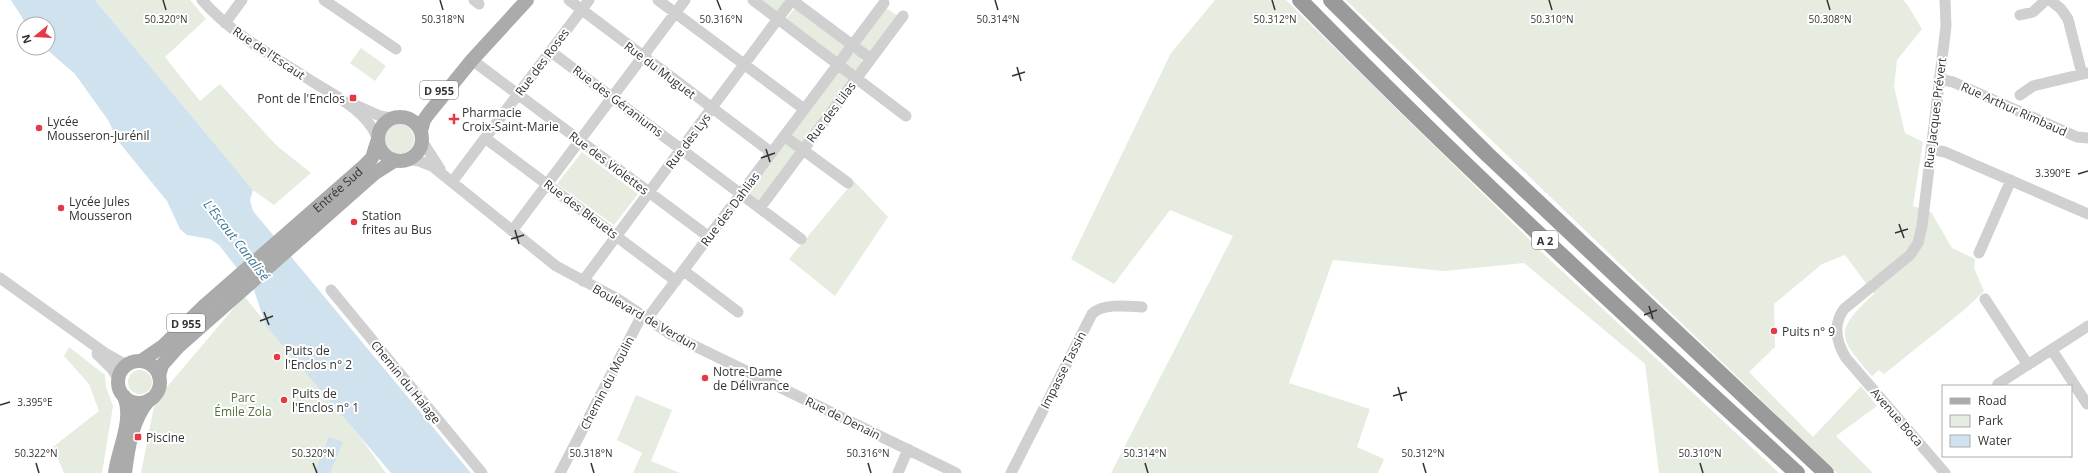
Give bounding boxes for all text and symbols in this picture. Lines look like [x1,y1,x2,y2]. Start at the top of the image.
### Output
text: 50.320°N [144,12,188,26]
text: 50.318°N [421,12,465,26]
text: 50.316°N [699,12,743,26]
text: 50.314°N [976,12,1020,26]
text: 50.312°N [1253,12,1297,26]
text: 50.310°N [1530,12,1574,26]
text: 50.308°N [1808,12,1852,26]
north arrow [16,16,56,56]
street label: Rue de l'Escaut [229,22,309,84]
street label: Rue des Roses [511,25,573,99]
text: N [17,33,35,46]
street label: Rue du Muguet [621,37,699,103]
street label: Rue Jacques Prévert [1920,57,1950,169]
street label: Rue des Géraniums [569,61,667,141]
street label: Rue des Lilas [802,78,860,146]
street label: Rue Arthur Rimbaud [1958,78,2070,140]
road number: D 955 [420,81,458,99]
place label: Pont de l'Enclos [257,90,345,107]
marker: Pont de l'Enclos [348,93,358,103]
place label: Pharmacie Croix-Saint-Marie [462,104,559,135]
street label: Rue des Lys [661,109,715,172]
place label: Lycée Mousseron-Jurénil [47,113,150,144]
marker: Pharmacie Croix-Saint-Marie [449,114,459,124]
marker: Lycée Mousseron-Jurénil [34,123,44,133]
street label: Rue des Violettes [566,127,653,199]
street label: Entrée Sud [309,163,366,216]
text: 3.390°E [2035,166,2071,180]
street label: Rue des Dahlias [697,168,764,250]
street label: Rue des Bleuets [540,175,622,243]
place label: Lycée Jules Mousseron [69,193,132,224]
water label: L'Escaut Canalisé [200,196,275,285]
marker: Lycée Jules Mousseron [56,203,66,213]
place label: Station frites au Bus [362,207,432,238]
marker: Station frites au Bus [349,217,359,227]
road number: A 2 [1532,231,1558,249]
street label: Boulevard de Verdun [590,280,700,354]
road number: D 955 [167,314,205,332]
place label: Puits n° 9 [1782,323,1835,340]
marker: Puits n° 9 [1769,326,1779,336]
street label: Impasse Tassin [1036,328,1090,412]
street label: Chemin du Moulin [576,333,638,433]
street label: Chemin du Halage [367,337,445,427]
place label: Puits de l'Enclos n° 2 [285,342,352,373]
marker: Puits de l'Enclos n° 2 [272,352,282,362]
place label: Notre-Dame de Délivrance [713,363,789,394]
marker: Notre-Dame de Délivrance [700,373,710,383]
street label: Avenue Boca [1867,384,1927,450]
place label: Puits de l'Enclos n° 1 [292,385,359,416]
legend [1942,385,2072,457]
park label: Parc Émile Zola [214,389,272,420]
street label: Rue de Denain [803,392,883,444]
text: Road [1978,392,2007,409]
text: 3.395°E [17,395,53,409]
marker: Puits de l'Enclos n° 1 [279,395,289,405]
text: Park [1978,412,2004,429]
place label: Piscine [146,429,185,446]
marker: Piscine [133,432,143,442]
text: Water [1978,432,2012,449]
text: 50.322°N [14,446,58,460]
text: 50.320°N [291,446,335,460]
text: 50.318°N [569,446,613,460]
text: 50.316°N [846,446,890,460]
text: 50.314°N [1123,446,1167,460]
text: 50.312°N [1401,446,1445,460]
text: 50.310°N [1678,446,1722,460]

